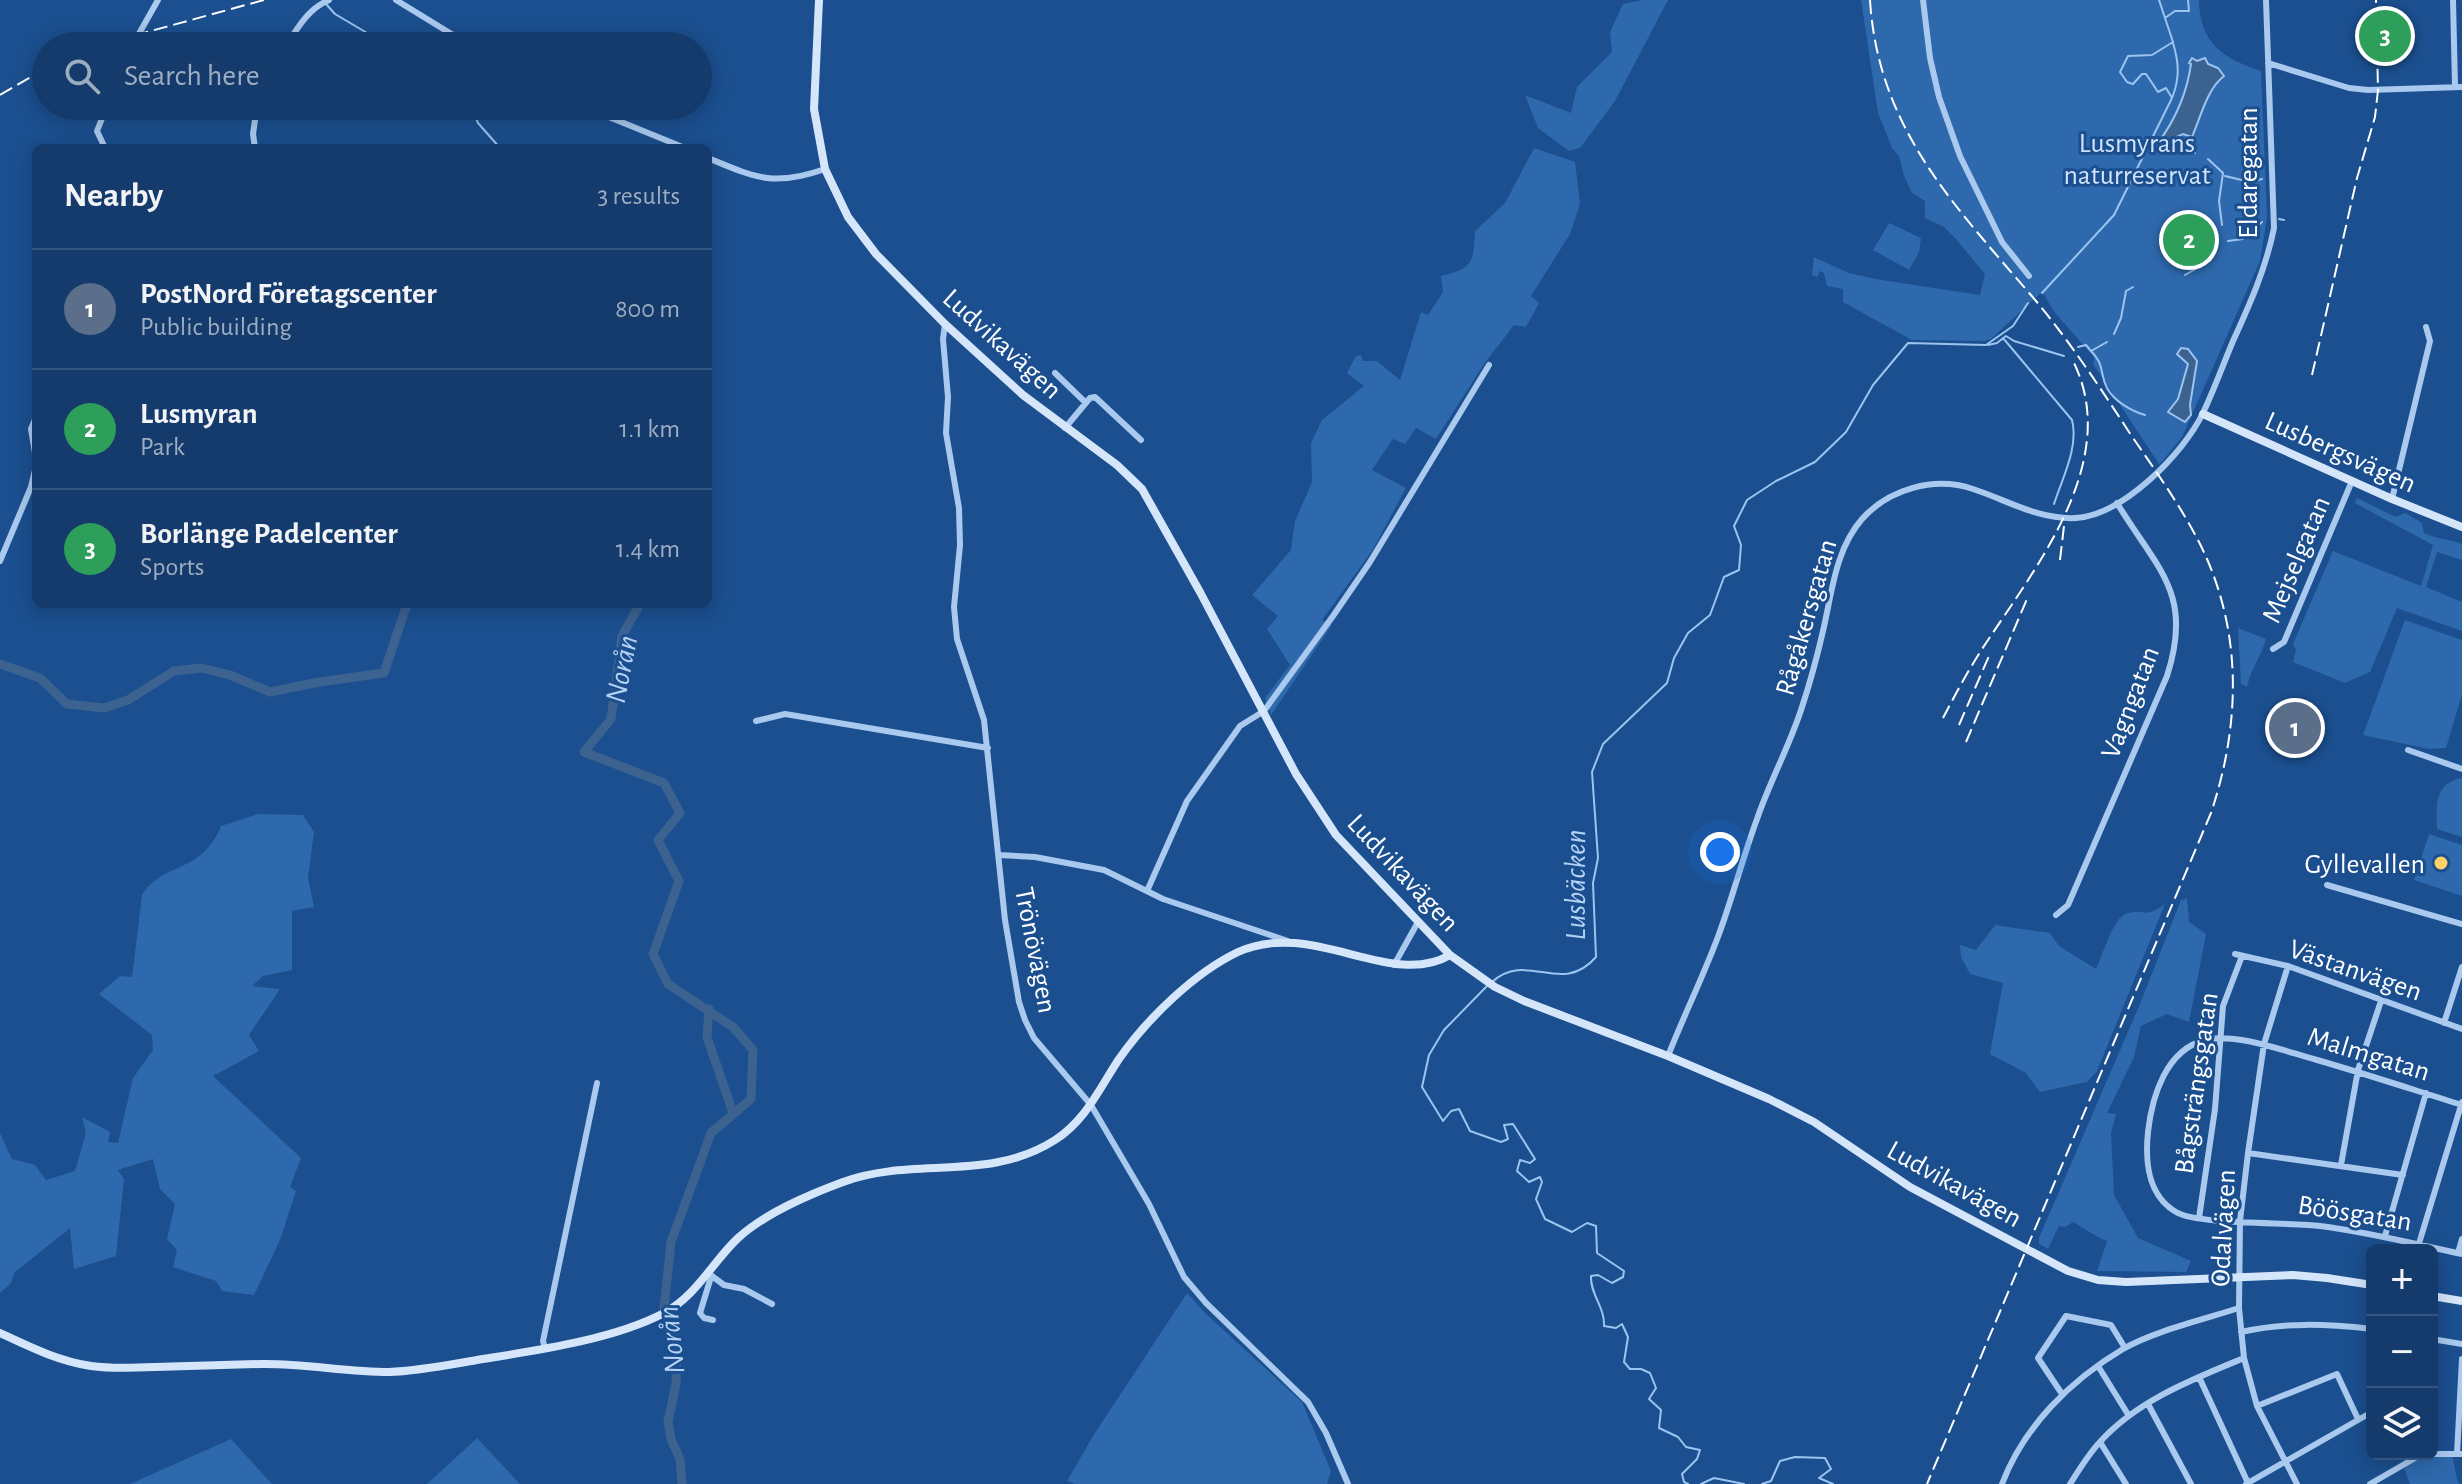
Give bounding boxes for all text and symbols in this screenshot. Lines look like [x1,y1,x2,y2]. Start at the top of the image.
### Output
pin: 3 [2359,6,2411,66]
search box [32,32,712,120]
icon: search [60,54,104,98]
text: Search here [124,61,260,91]
street label: Eldaregatan [2235,107,2263,239]
park label: Lusmyrans naturreservat [2063,130,2211,190]
text: Nearby [64,179,163,213]
text: 3 results [597,183,680,209]
pin: 2 [2163,210,2215,270]
text: PostNord Företagscenter [140,279,437,309]
street label: Ludvikavägen [937,284,1066,405]
text: 1 [85,296,95,322]
text: 800 m [615,296,680,322]
text: Public building [140,314,292,340]
text: Lusmyran [140,399,258,429]
street label: Lusbergsvägen [2261,407,2420,499]
text: 2 [84,416,96,442]
text: 1.1 km [619,416,680,442]
text: Park [140,434,185,460]
street label: Mejselgatan [2258,493,2336,627]
text: Borlänge Padelcenter [140,519,398,549]
text: 3 [84,536,96,562]
text: 1.4 km [616,536,680,562]
street label: Rågåkersgatan [1771,536,1843,699]
text: Sports [140,554,204,580]
water label: Norån [601,633,643,706]
street label: Vagngatan [2097,643,2165,763]
pin: 1 [2269,698,2321,758]
street label: Ludvikavägen [1341,809,1464,937]
water label: Lusbäcken [1561,829,1591,941]
your location [1700,832,1740,872]
place label: Gyllevallen [2305,851,2425,879]
marker: Gyllevallen [2432,854,2450,872]
street label: Trönövägen [1009,885,1061,1016]
street label: Västanvägen [2285,935,2425,1007]
street label: Bågsträngsgatan [2170,991,2224,1176]
street label: Malmgatan [2304,1023,2433,1087]
street label: Ludvikavägen [1882,1136,2026,1233]
street label: Odalvägen [2207,1169,2241,1287]
street label: Böösgatan [2296,1191,2414,1237]
map controls [2366,1244,2438,1460]
button: + [2366,1244,2438,1316]
water label: Norån [654,1304,690,1375]
button: − [2366,1316,2438,1388]
button: layers [2366,1388,2438,1460]

